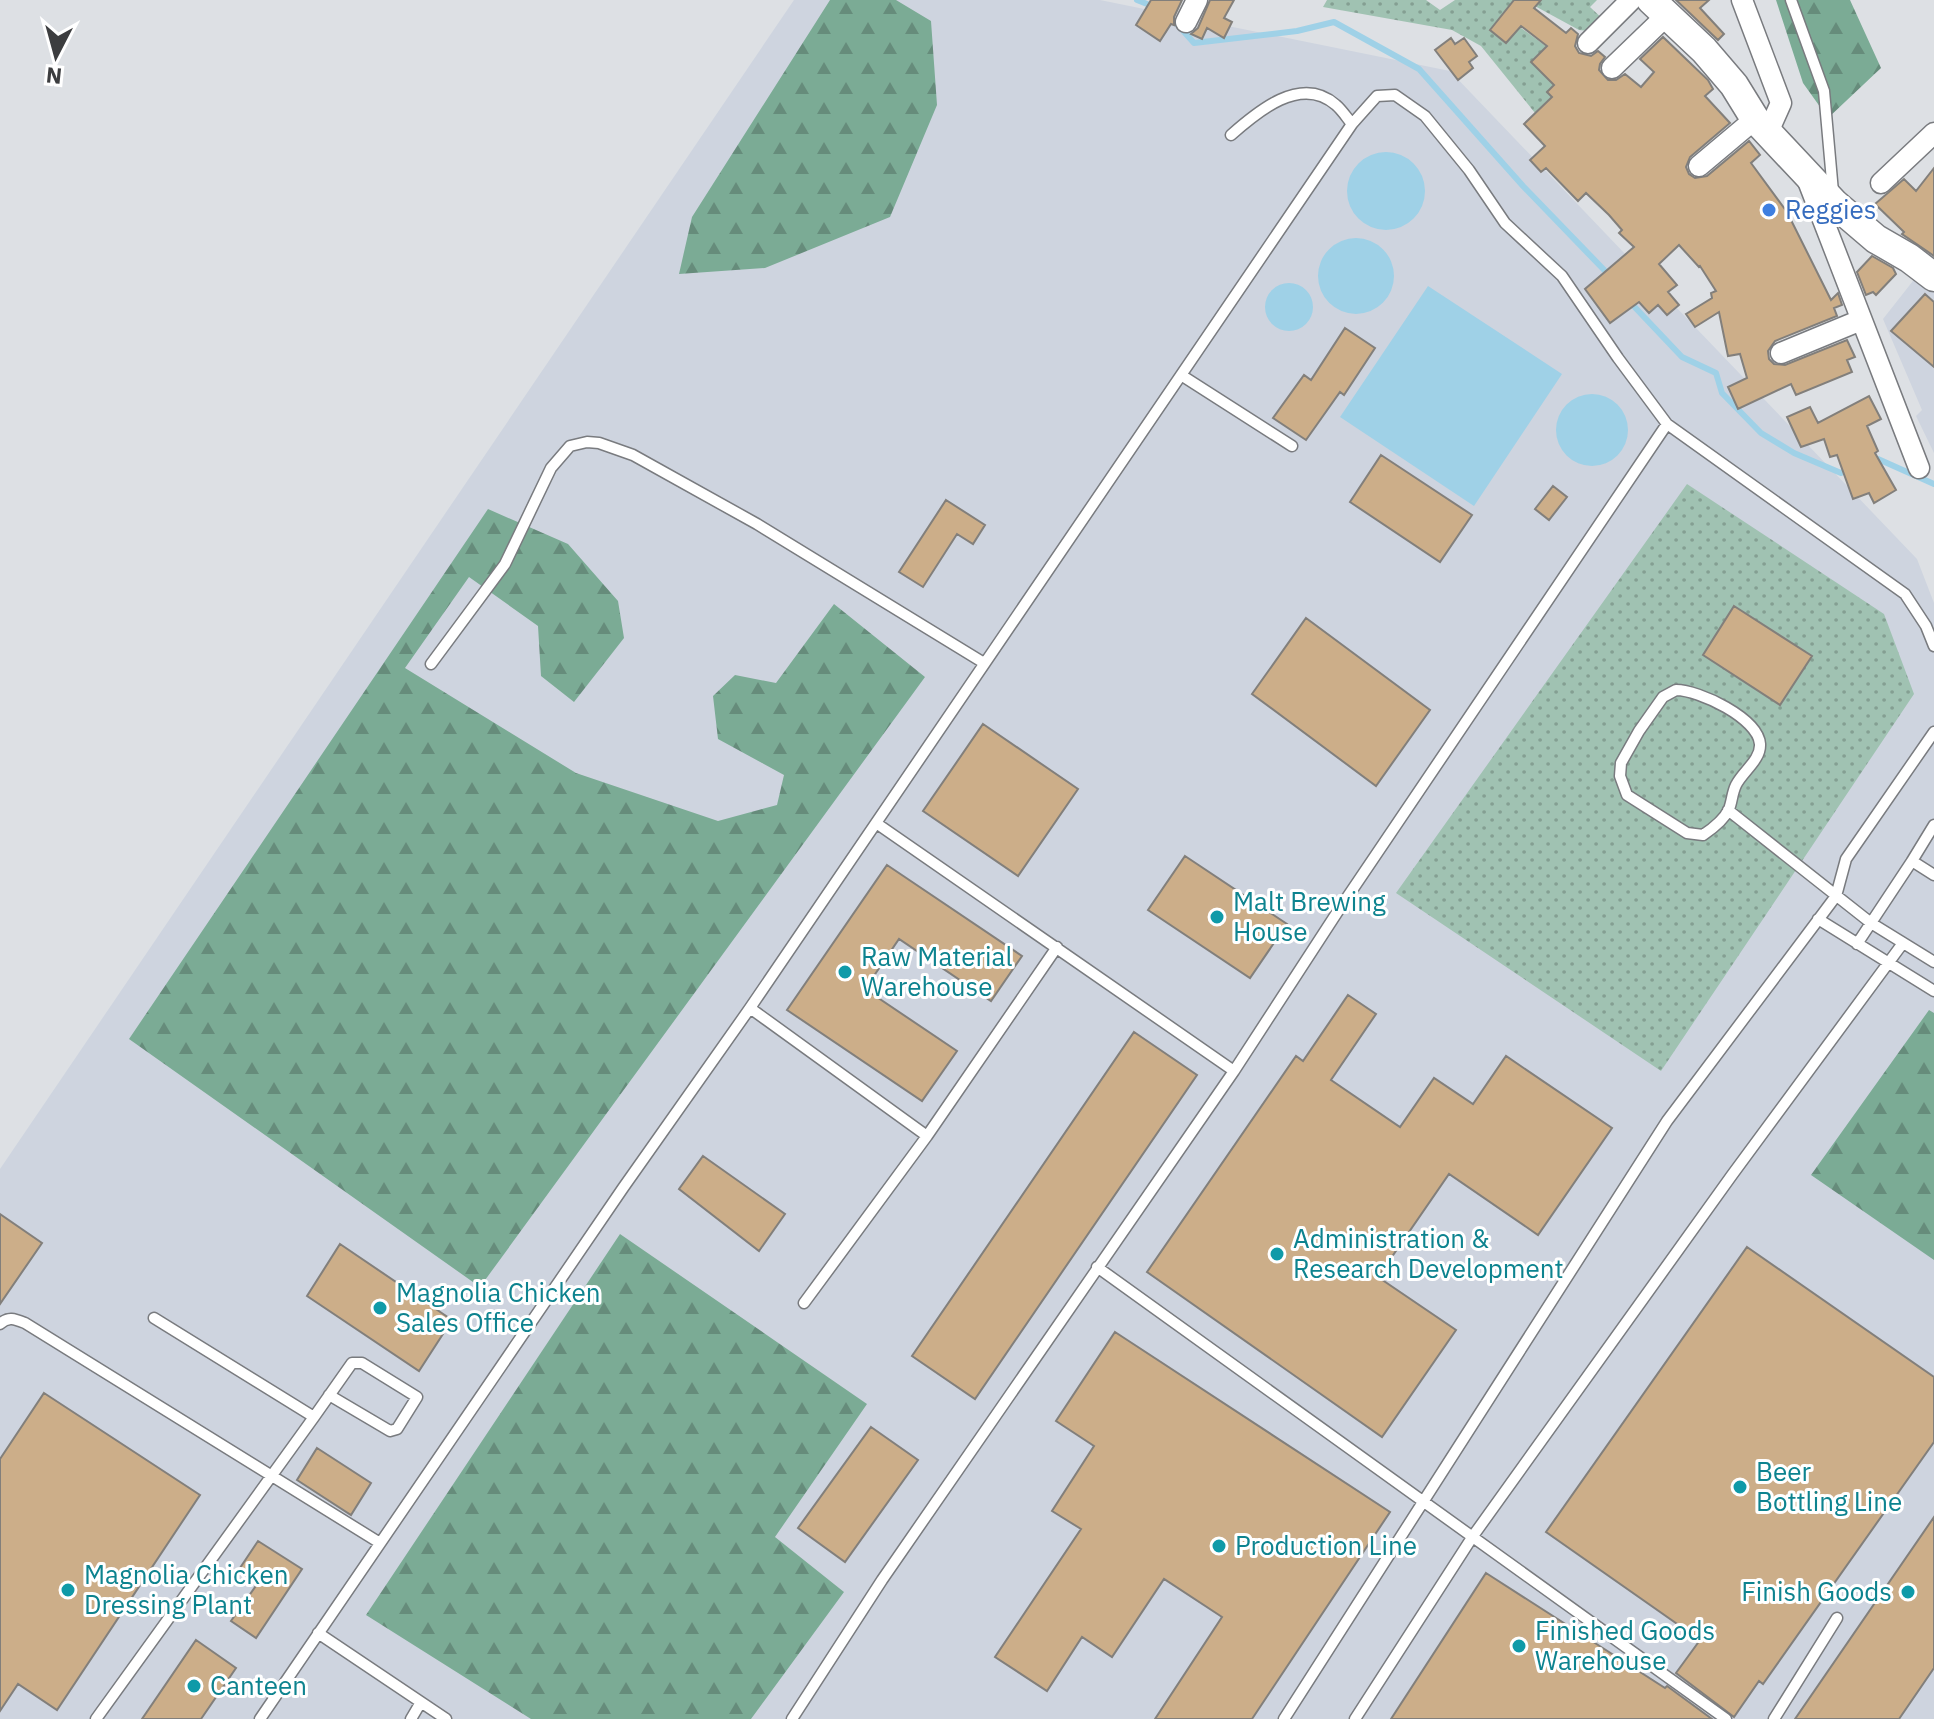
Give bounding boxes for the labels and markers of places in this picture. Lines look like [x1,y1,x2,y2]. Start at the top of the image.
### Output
place label: Reggies [1785,192,1876,226]
marker: Reggies [1760,201,1778,219]
place label: Malt Brewing House [1233,884,1386,948]
marker: Malt Brewing House [1208,908,1226,926]
place label: Raw Material Warehouse [861,939,1013,1003]
marker: Raw Material Warehouse [836,963,854,981]
place label: Administration & Research Development [1293,1221,1564,1285]
marker: Administration & Research Development [1268,1245,1286,1263]
place label: Magnolia Chicken Sales Office [396,1275,600,1339]
marker: Magnolia Chicken Sales Office [371,1299,389,1317]
place label: Beer Bottling Line [1756,1454,1902,1518]
marker: Beer Bottling Line [1731,1478,1749,1496]
place label: Production Line [1235,1528,1417,1562]
marker: Production Line [1210,1537,1228,1555]
place label: Magnolia Chicken Dressing Plant [84,1557,288,1621]
place label: Finish Goods [1741,1574,1892,1608]
marker: Magnolia Chicken Dressing Plant [59,1581,77,1599]
marker: Finish Goods [1899,1583,1917,1601]
place label: Finished Goods Warehouse [1535,1613,1715,1677]
marker: Finished Goods Warehouse [1510,1637,1528,1655]
place label: Canteen [210,1668,307,1702]
marker: Canteen [185,1677,203,1695]

